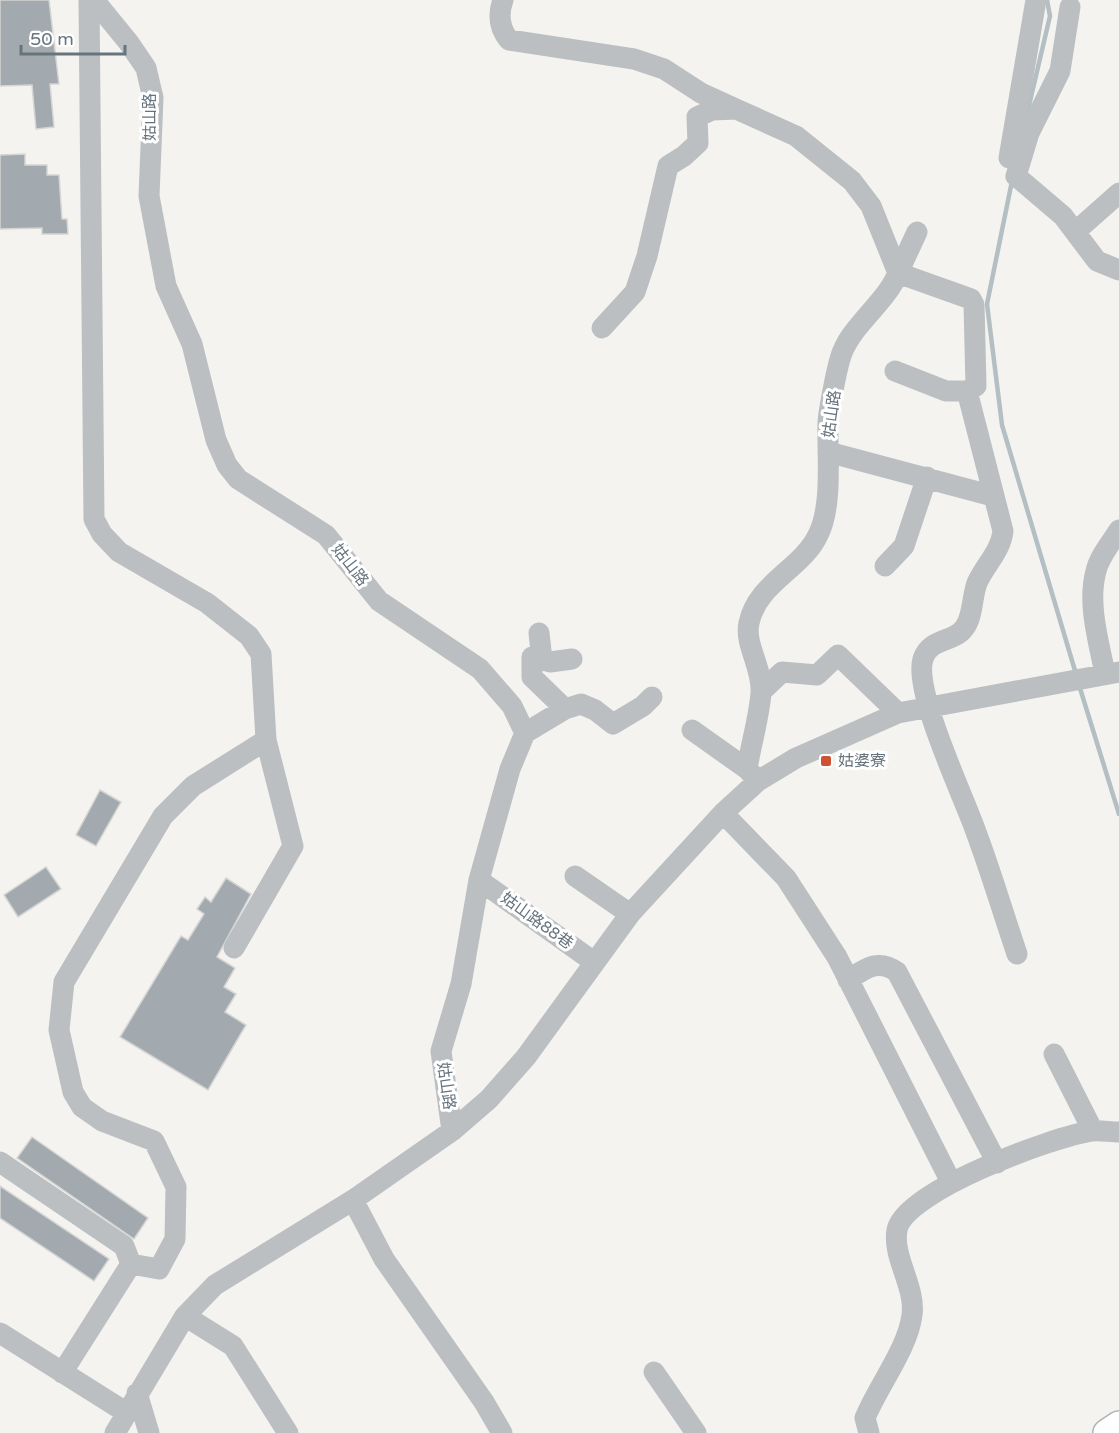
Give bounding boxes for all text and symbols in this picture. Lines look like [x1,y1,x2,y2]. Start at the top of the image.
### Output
scale bar [21,18,124,56]
text: 50 m [30,28,74,50]
street label: 姑山路 [140,93,160,141]
street label: 姑山路 [819,389,845,439]
street label: 姑山路 [327,540,373,590]
place label: 姑婆寮 [838,751,886,771]
marker: 姑婆寮 [819,754,833,768]
street label: 姑山路88巷 [497,888,577,954]
street label: 姑山路 [433,1061,459,1111]

